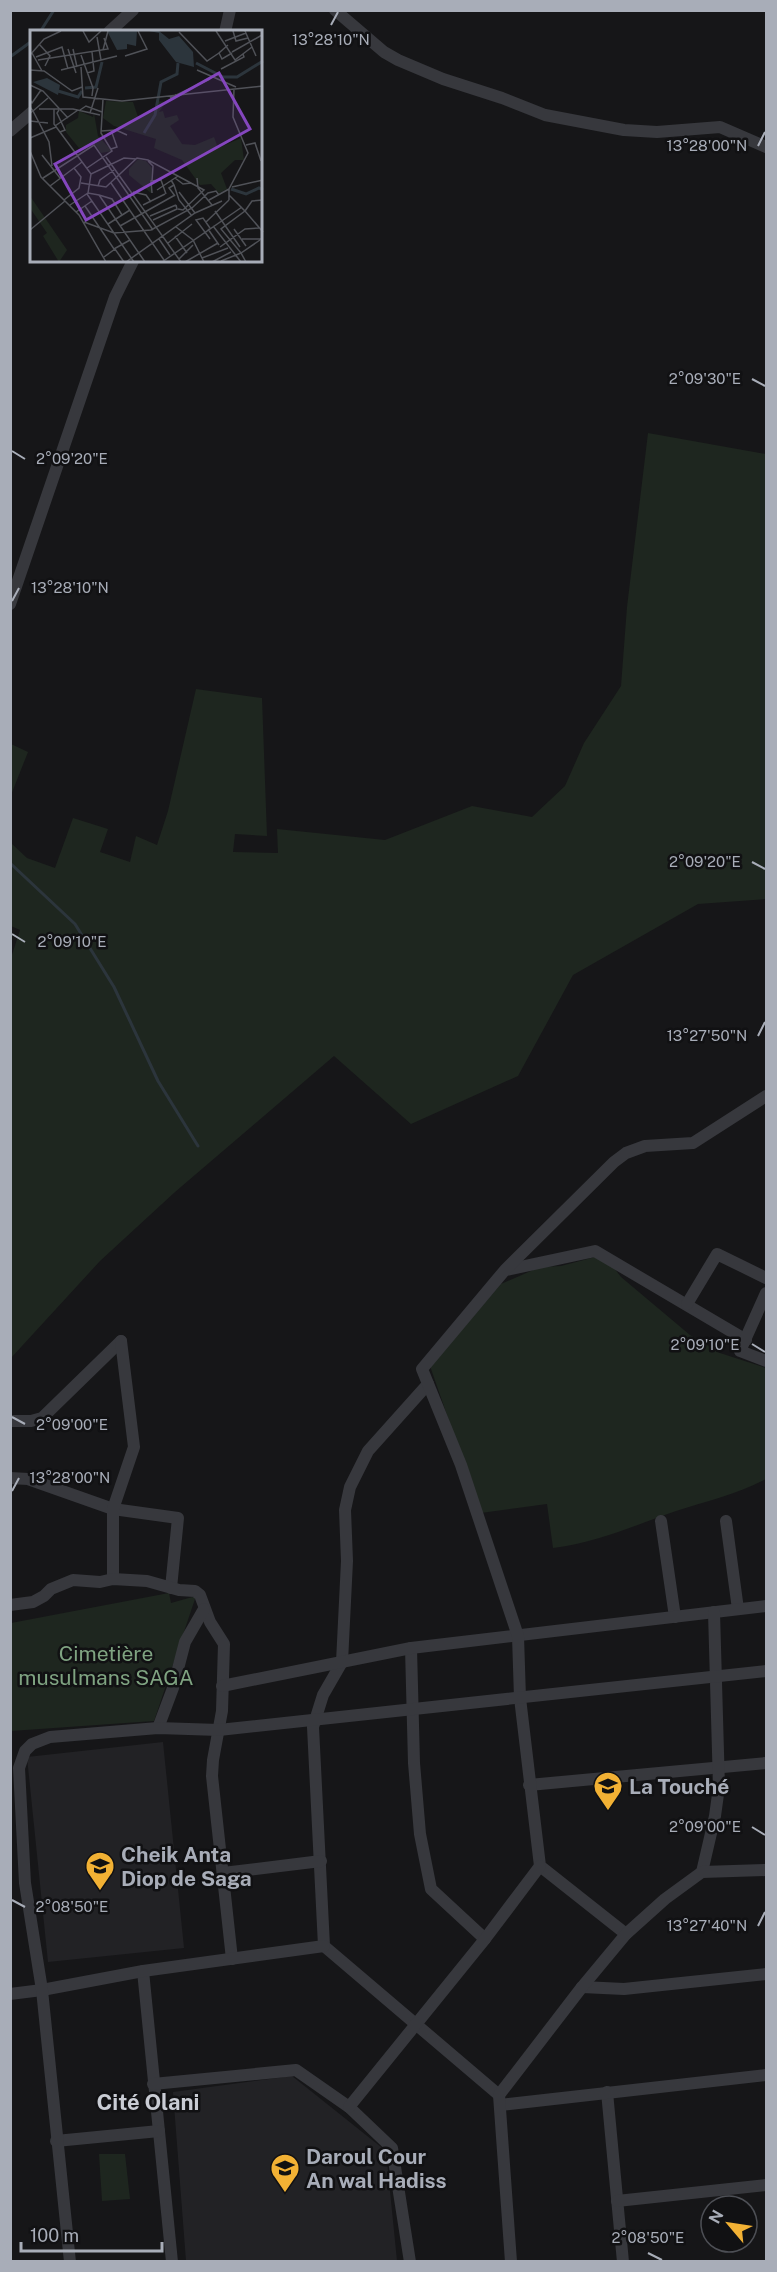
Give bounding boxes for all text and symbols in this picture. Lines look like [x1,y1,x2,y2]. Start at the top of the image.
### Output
inset map [30,30,262,262]
text: 13°28'10"N [292,31,370,48]
text: 13°28'00"N [667,137,747,154]
text: 2°09'30"E [669,370,741,387]
text: 2°09'20"E [36,450,108,467]
text: 13°28'10"N [31,579,109,596]
text: 2°09'20"E [669,853,741,870]
text: 2°09'10"E [37,933,107,950]
text: 13°27'50"N [667,1027,747,1044]
text: 2°09'10"E [670,1336,740,1353]
text: 2°09'00"E [36,1416,108,1433]
text: 13°28'00"N [30,1469,110,1486]
park label: Cimetière musulmans SAGA [18,1641,194,1690]
school or university icon: La Touché [592,1770,624,1812]
place label: La Touché [629,1774,729,1799]
text: 2°09'00"E [669,1818,741,1835]
place label: Cheik Anta Diop de Saga [121,1842,252,1891]
school or university icon: Cheik Anta Diop de Saga [84,1850,116,1892]
text: 2°08'50"E [36,1898,108,1915]
text: 13°27'40"N [667,1917,747,1934]
district label: Cité Olani [97,2089,199,2115]
place label: Daroul Cour An wal Hadiss [306,2144,447,2193]
school or university icon: Daroul Cour An wal Hadiss [269,2152,301,2194]
north arrow [699,2194,759,2254]
text: N [705,2207,728,2227]
scale bar [21,2215,162,2253]
text: 100 m [30,2225,79,2246]
text: 2°08'50"E [612,2229,684,2246]

